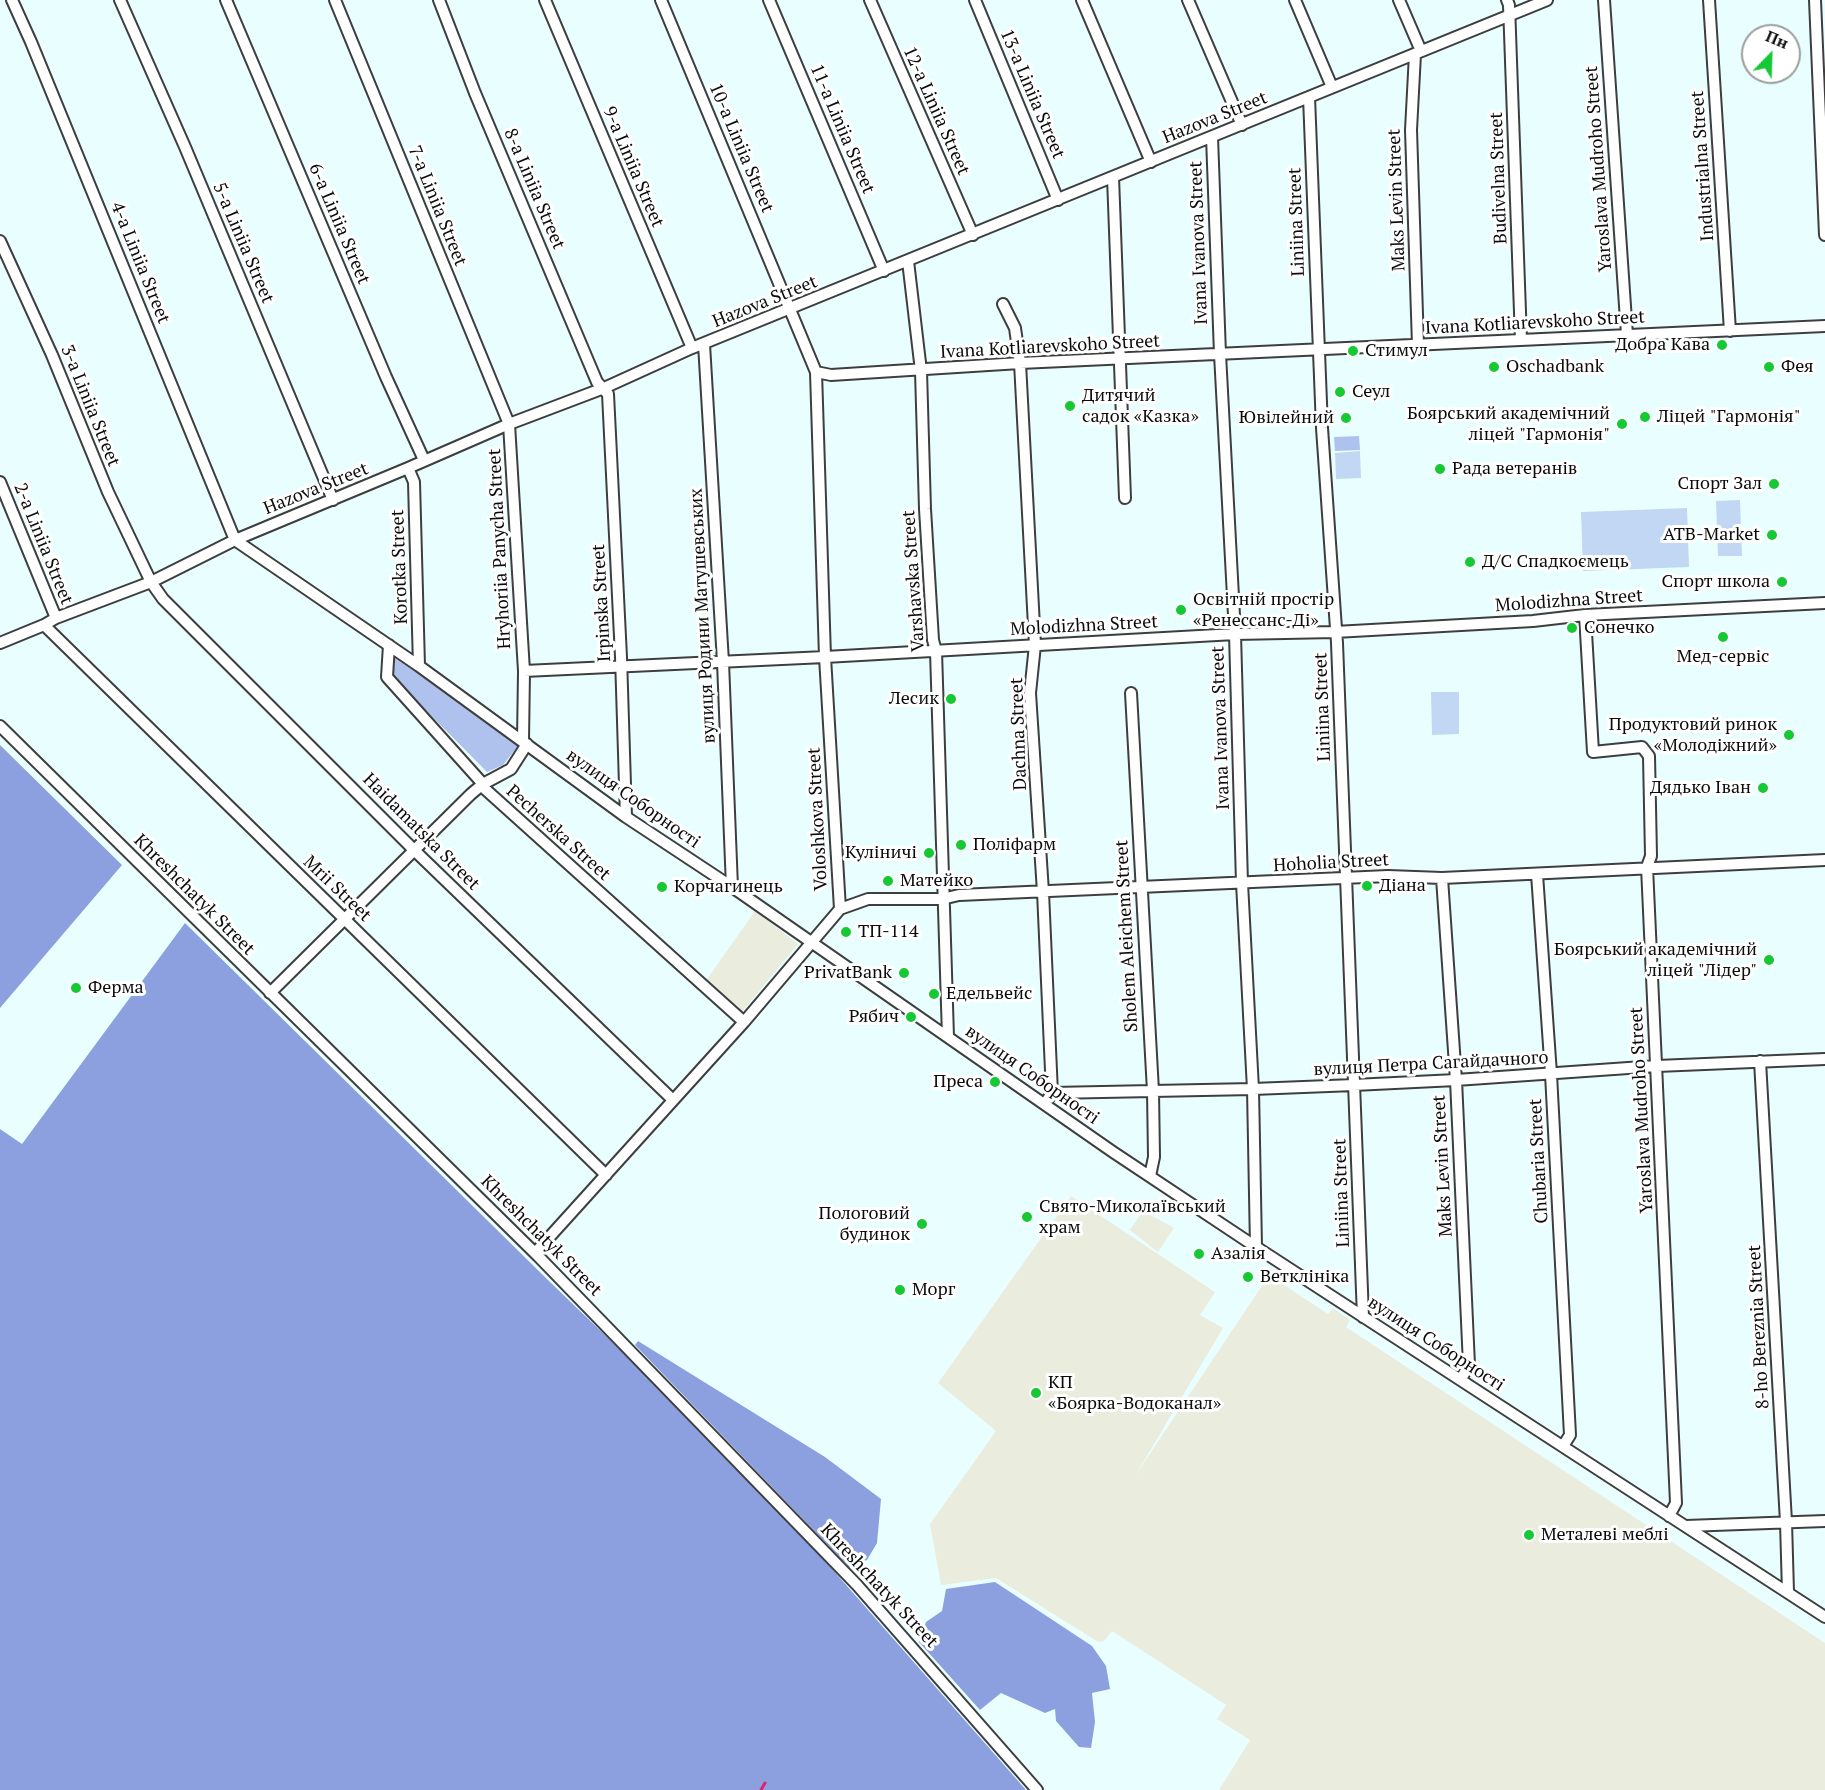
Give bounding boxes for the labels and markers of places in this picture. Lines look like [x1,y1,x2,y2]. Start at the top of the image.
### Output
place label: Добра Кава [1615,334,1710,356]
marker: Добра Кава [1715,338,1729,352]
place label: Стимул [1365,340,1428,362]
marker: Стимул [1346,344,1360,358]
place label: Oschadbank [1506,356,1604,378]
place label: Фея [1781,356,1814,378]
marker: Oschadbank [1487,360,1501,374]
marker: Фея [1762,360,1776,374]
place label: Сеул [1352,381,1390,403]
place label: Дитячий садок «Казка» [1082,385,1199,428]
marker: Сеул [1333,385,1347,399]
marker: Дитячий садок «Казка» [1063,399,1077,413]
place label: Боярський академічний ліцей "Гармонія" [1407,403,1610,446]
place label: Ліцей "Гармонія" [1657,406,1800,428]
place label: Ювілейний [1239,407,1334,429]
marker: Ліцей "Гармонія" [1638,410,1652,424]
marker: Ювілейний [1339,411,1353,425]
marker: Боярський академічний ліцей "Гармонія" [1615,417,1629,431]
place label: Рада ветеранів [1452,458,1577,480]
marker: Рада ветеранів [1433,462,1447,476]
place label: Спорт Зал [1677,473,1762,495]
marker: Спорт Зал [1767,477,1781,491]
place label: ATB-Market [1663,524,1760,546]
marker: ATB-Market [1765,528,1779,542]
place label: Д/С Спадкоємець [1482,551,1629,573]
marker: Д/С Спадкоємець [1463,555,1477,569]
place label: Спорт школа [1661,571,1770,593]
marker: Спорт школа [1775,575,1789,589]
place label: Освітній простір «Ренессанс-Ді» [1193,589,1334,632]
marker: Освітній простір «Ренессанс-Ді» [1174,603,1188,617]
place label: Сонечко [1584,617,1654,639]
marker: Сонечко [1565,621,1579,635]
marker: Мед-сервіс [1716,630,1730,644]
place label: Мед-сервіс [1677,646,1769,668]
place label: Лесик [889,688,939,710]
marker: Лесик [944,692,958,706]
place label: Продуктовий ринок «Молодіжний» [1609,714,1777,756]
marker: Продуктовий ринок «Молодіжний» [1782,728,1796,742]
place label: Дядько Іван [1650,777,1751,799]
marker: Дядько Іван [1756,781,1770,795]
place label: Поліфарм [973,834,1056,856]
marker: Поліфарм [954,838,968,852]
place label: Куліничі [845,842,917,864]
marker: Куліничі [922,846,936,860]
place label: Матейко [900,870,973,892]
marker: Матейко [881,874,895,888]
place label: Діана [1379,875,1426,897]
place label: Корчагинець [674,876,783,898]
marker: Діана [1360,879,1374,893]
marker: Корчагинець [655,880,669,894]
place label: ТП-114 [858,921,918,943]
marker: ТП-114 [839,925,853,939]
place label: Боярський академічний ліцей "Лідер" [1554,939,1757,982]
marker: Боярський академічний ліцей "Лідер" [1762,953,1776,967]
place label: PrivatBank [804,962,892,984]
marker: PrivatBank [897,966,911,980]
place label: Ферма [88,977,144,999]
marker: Ферма [69,981,83,995]
place label: Едельвейс [946,983,1032,1005]
marker: Едельвейс [927,987,941,1001]
place label: Рябич [849,1006,899,1028]
marker: Рябич [904,1010,918,1024]
place label: Преса [933,1071,983,1093]
marker: Преса [988,1075,1002,1089]
place label: Свято-Миколаївський храм [1039,1196,1226,1238]
place label: Пологовий будинок [819,1203,910,1246]
marker: Свято-Миколаївський храм [1020,1210,1034,1224]
marker: Пологовий будинок [915,1217,929,1231]
place label: Азалія [1211,1243,1266,1265]
marker: Азалія [1192,1247,1206,1261]
place label: Ветклініка [1260,1266,1349,1288]
marker: Ветклініка [1241,1270,1255,1284]
place label: Морг [912,1279,956,1301]
marker: Морг [893,1283,907,1297]
place label: КП «Боярка-Водоканал» [1048,1372,1221,1414]
marker: КП «Боярка-Водоканал» [1029,1386,1043,1400]
place label: Металеві меблі [1541,1524,1669,1546]
marker: Металеві меблі [1522,1528,1536,1542]

